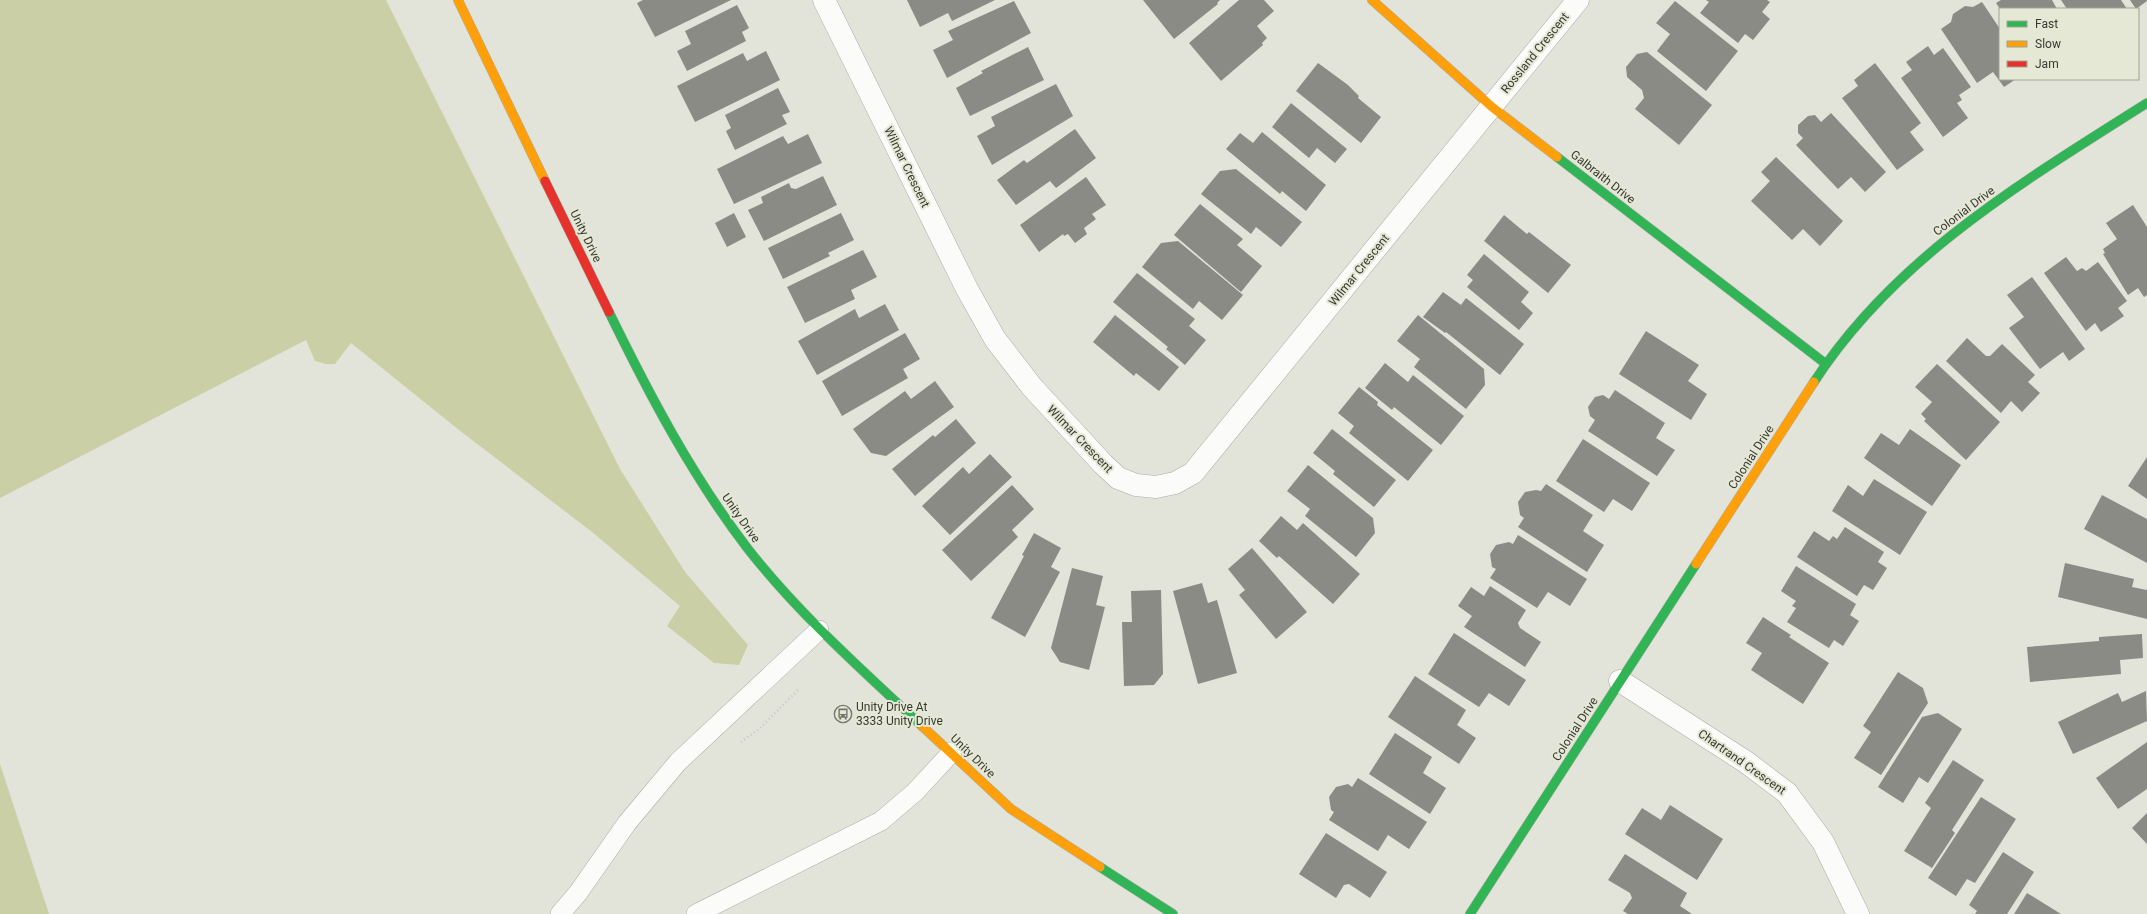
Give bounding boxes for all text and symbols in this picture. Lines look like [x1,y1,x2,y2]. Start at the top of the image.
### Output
legend [1999,8,2139,80]
street label: Rossland Crescent [1498,10,1572,96]
text: Fast [2035,17,2058,31]
text: Slow [2035,37,2061,51]
text: Jam [2035,57,2059,71]
street label: Wilmar Crescent [881,124,933,210]
street label: Galbraith Drive [1568,147,1638,207]
street label: Colonial Drive [1930,183,1998,239]
street label: Unity Drive [567,207,605,265]
street label: Wilmar Crescent [1326,231,1392,309]
street label: Wilmar Crescent [1044,402,1116,476]
street label: Colonial Drive [1725,422,1777,492]
street label: Unity Drive [719,491,763,545]
street label: Colonial Drive [1549,694,1601,764]
place label: Unity Drive At 3333 Unity Drive [856,700,943,728]
bus stop icon: Unity Drive At 3333 Unity Drive [833,704,853,724]
street label: Chartrand Crescent [1696,727,1788,797]
street label: Unity Drive [948,731,998,781]

